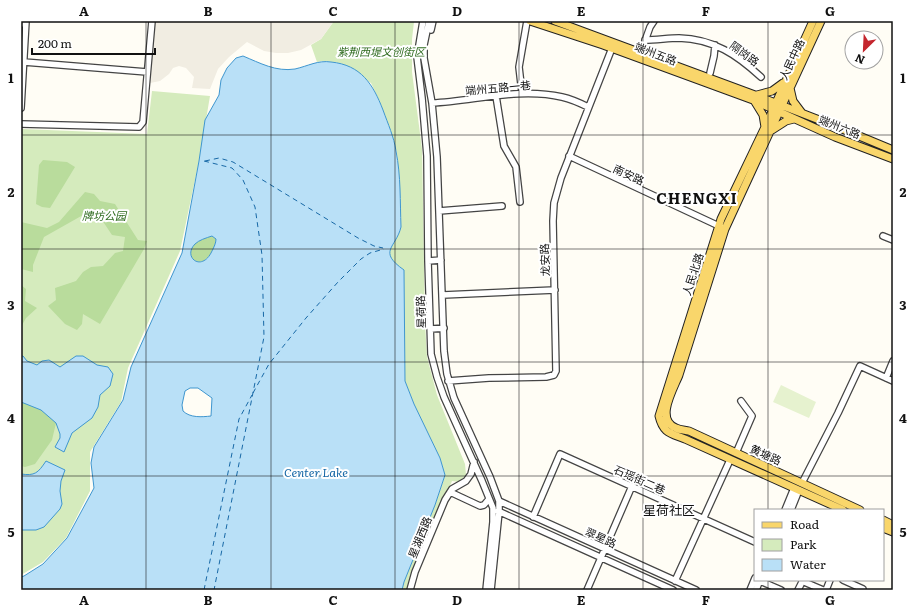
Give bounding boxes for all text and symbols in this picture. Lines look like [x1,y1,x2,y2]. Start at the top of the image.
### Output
text: A [79,1,89,20]
text: B [204,1,213,20]
text: C [328,1,338,20]
text: D [452,1,462,20]
text: E [577,1,586,20]
text: F [702,1,710,20]
text: G [825,1,835,20]
scale bar [32,30,155,56]
north arrow [844,30,884,70]
text: 200 m [38,34,72,52]
street label: 人民中路 [774,36,808,82]
street label: 隔岗路 [727,37,763,69]
street label: 端州五路 [633,38,679,68]
park label: 紫荆西堤文创街区 [337,43,427,59]
text: N [852,51,867,69]
text: 1 [8,68,14,87]
text: 1 [900,68,906,87]
street label: 端州五路一巷 [464,76,532,98]
street label: 端州六路 [817,110,863,142]
street label: 南安路 [611,160,647,188]
text: 2 [8,182,15,201]
text: 2 [900,182,907,201]
district label: CHENGXI [656,186,738,209]
park label: 牌坊公园 [82,207,128,223]
street label: 龙安路 [535,243,553,277]
street label: 人民北路 [678,251,706,297]
text: 3 [7,295,15,314]
street label: 星荷路 [411,295,429,329]
text: 3 [899,295,907,314]
text: 4 [7,408,15,427]
text: 4 [899,408,907,427]
street label: 黄塘路 [748,440,784,468]
street label: 石瑶街二巷 [612,461,668,497]
water label: Center Lake [284,463,348,481]
district label: 星荷社区 [643,500,695,519]
legend [754,509,884,581]
street label: 星湖西路 [403,514,435,560]
text: Road [790,515,820,533]
text: 5 [7,522,15,541]
text: 5 [899,522,907,541]
street label: 翠星路 [583,523,619,551]
text: Park [790,535,817,553]
text: Water [790,555,826,573]
text: A [79,590,89,609]
text: B [204,590,213,609]
text: C [328,590,338,609]
text: D [452,590,462,609]
text: E [577,590,586,609]
text: F [702,590,710,609]
text: G [825,590,835,609]

